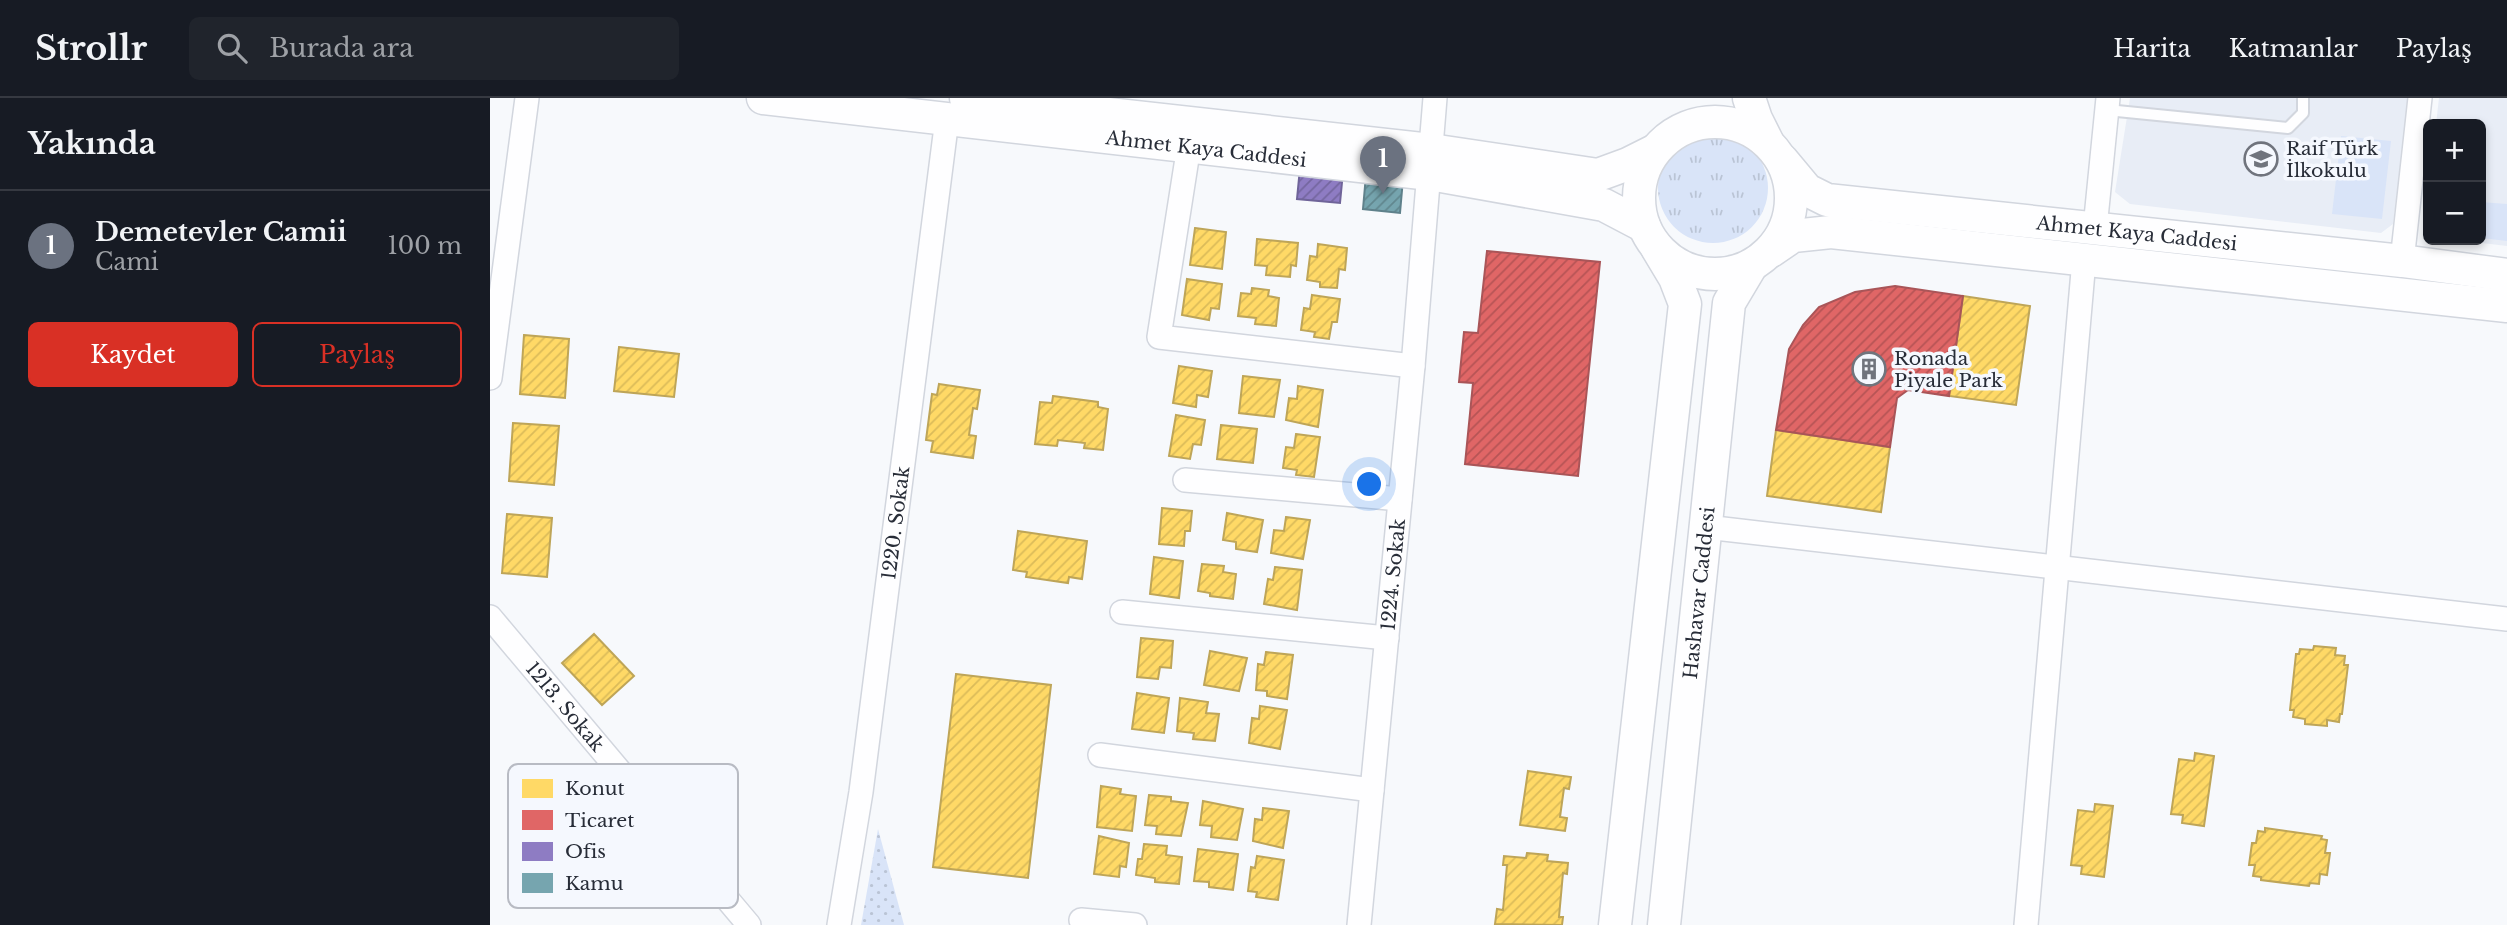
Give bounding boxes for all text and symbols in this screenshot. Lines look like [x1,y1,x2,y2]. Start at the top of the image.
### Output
search box [189,17,679,80]
text: Strollr [35,28,147,69]
icon: search [213,29,251,67]
text: Burada ara [269,32,414,64]
text: Harita [2113,34,2191,63]
text: Katmanlar [2229,34,2358,63]
text: Paylaş [2396,34,2472,63]
map controls [2423,119,2486,245]
button: + [2423,119,2486,182]
text: Yakında [28,125,156,162]
street label: Ahmet Kaya Caddesi [1104,126,1308,171]
pin: 1 [1360,136,1406,194]
place label: Raif Türk İlkokulu [2286,137,2379,182]
school or university icon: Raif Türk İlkokulu [2242,140,2280,178]
button: − [2423,182,2486,245]
street label: Ahmet Kaya Caddesi [2034,211,2239,255]
text: Demetevler Camii [95,216,347,248]
text: 1 [46,232,56,260]
text: 100 m [388,232,462,260]
text: Cami [95,248,159,276]
button: Kaydet [28,322,238,387]
button: Paylaş [252,322,462,387]
place label: Ronada Piyale Park [1894,347,2003,392]
building icon: Ronada Piyale Park [1850,350,1888,388]
street label: 1220. Sokak [877,465,914,581]
your location [1352,467,1386,501]
street label: Hashavar Caddesi [1678,505,1719,680]
street label: 1224. Sokak [1376,517,1410,632]
street label: 1213. Sokak [521,657,610,756]
legend [508,764,738,908]
text: Konut [565,777,625,800]
text: Ticaret [565,809,635,832]
text: Ofis [565,840,606,863]
text: Kamu [565,872,624,895]

